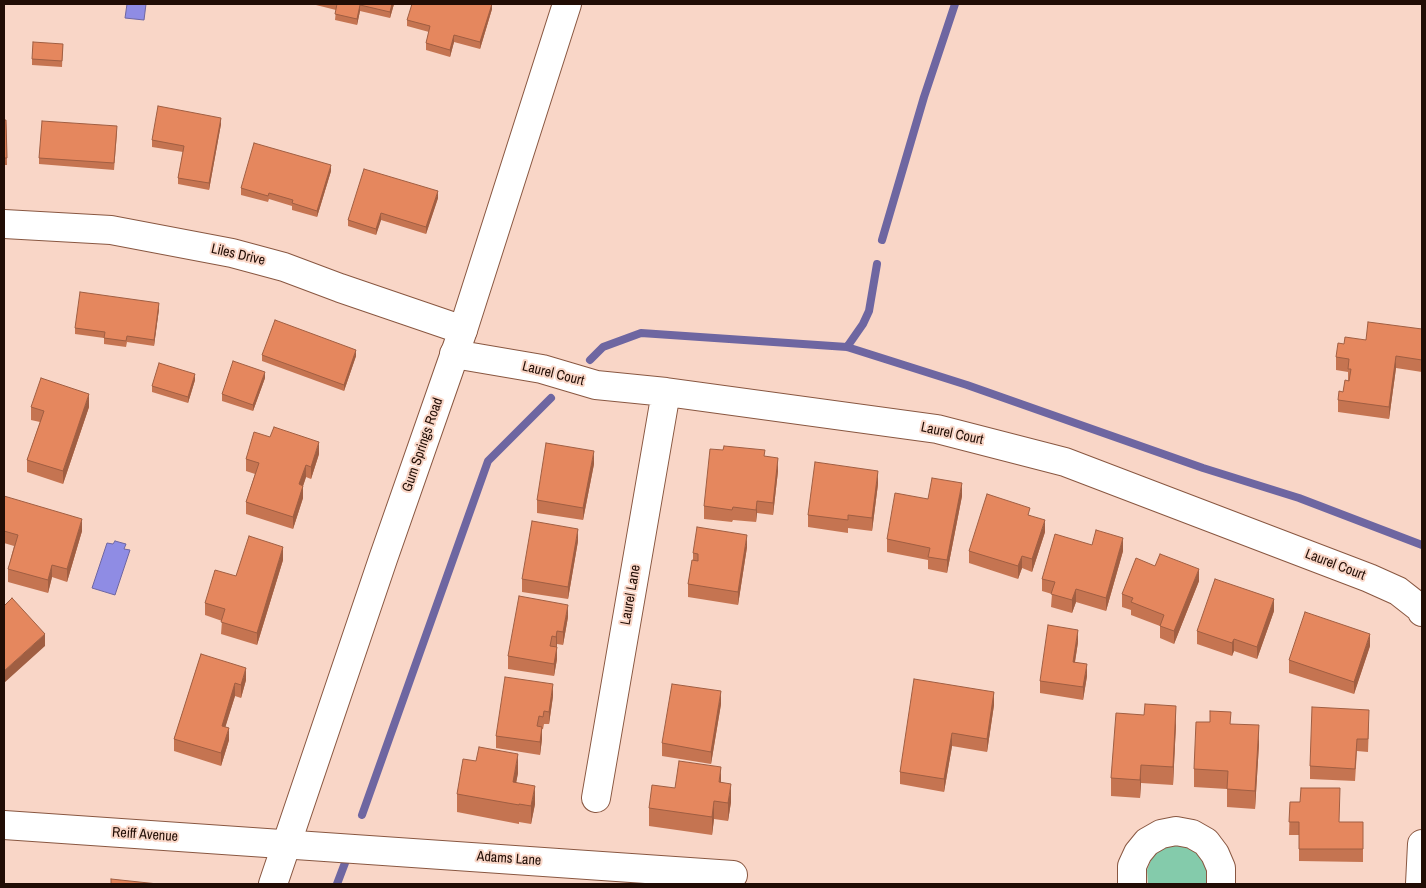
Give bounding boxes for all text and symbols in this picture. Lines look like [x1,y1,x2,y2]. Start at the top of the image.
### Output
street label: Liles Drive [209,241,267,269]
street label: Laurel Court [520,358,586,390]
street label: Gum Springs Road [399,396,447,494]
street label: Laurel Court [919,419,985,449]
street label: Laurel Court [1303,546,1367,584]
street label: Laurel Lane [617,564,645,626]
street label: Reiff Avenue [112,824,178,846]
street label: Adams Lane [476,848,542,870]

